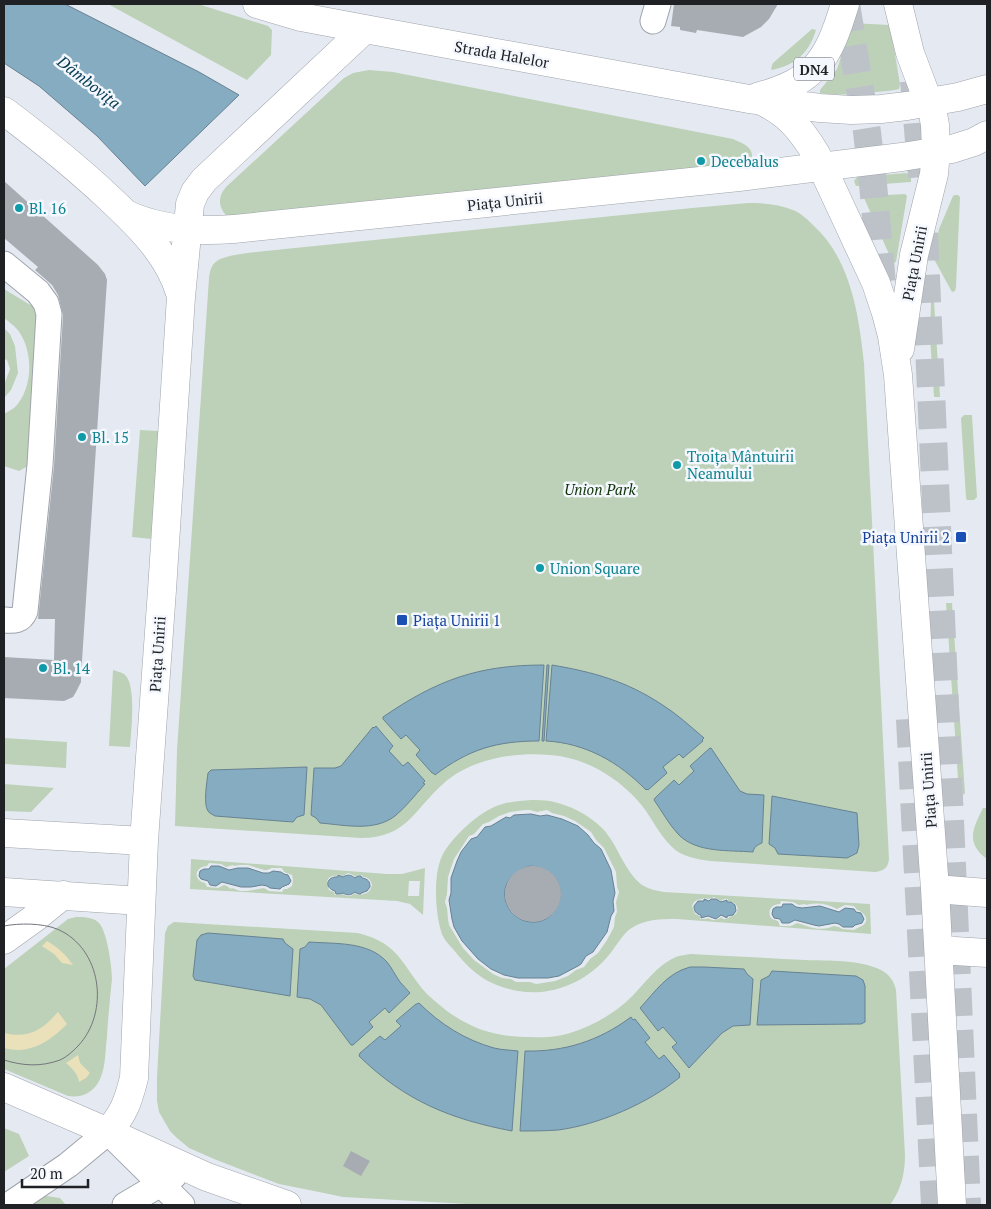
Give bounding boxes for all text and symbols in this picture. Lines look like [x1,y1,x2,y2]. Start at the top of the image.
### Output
street label: Strada Halelor [453,36,551,72]
water label: Dâmbovița [52,50,125,114]
road number: DN4 [794,58,834,80]
place label: Decebalus [711,151,779,171]
marker: Decebalus [695,155,707,167]
street label: Piața Unirii [466,187,544,215]
place label: Bl. 16 [29,198,66,218]
marker: Bl. 16 [13,202,25,214]
street label: Piața Unirii [897,224,931,302]
place label: Bl. 15 [92,427,129,447]
marker: Bl. 15 [76,431,88,443]
place label: Troița Mântuirii Neamului [687,446,794,483]
marker: Troița Mântuirii Neamului [671,459,683,471]
park label: Union Park [564,479,637,499]
place label: Piața Unirii 2 [862,527,950,547]
marker: Piața Unirii 2 [954,530,968,544]
place label: Union Square [550,558,640,578]
marker: Union Square [534,562,546,574]
place label: Piața Unirii 1 [413,610,501,630]
marker: Piața Unirii 1 [395,613,409,627]
street label: Piața Unirii [144,615,170,693]
place label: Bl. 14 [53,658,90,678]
marker: Bl. 14 [37,662,49,674]
street label: Piața Unirii [915,751,941,829]
scale bar [22,1156,89,1188]
text: 20 m [30,1163,63,1183]

